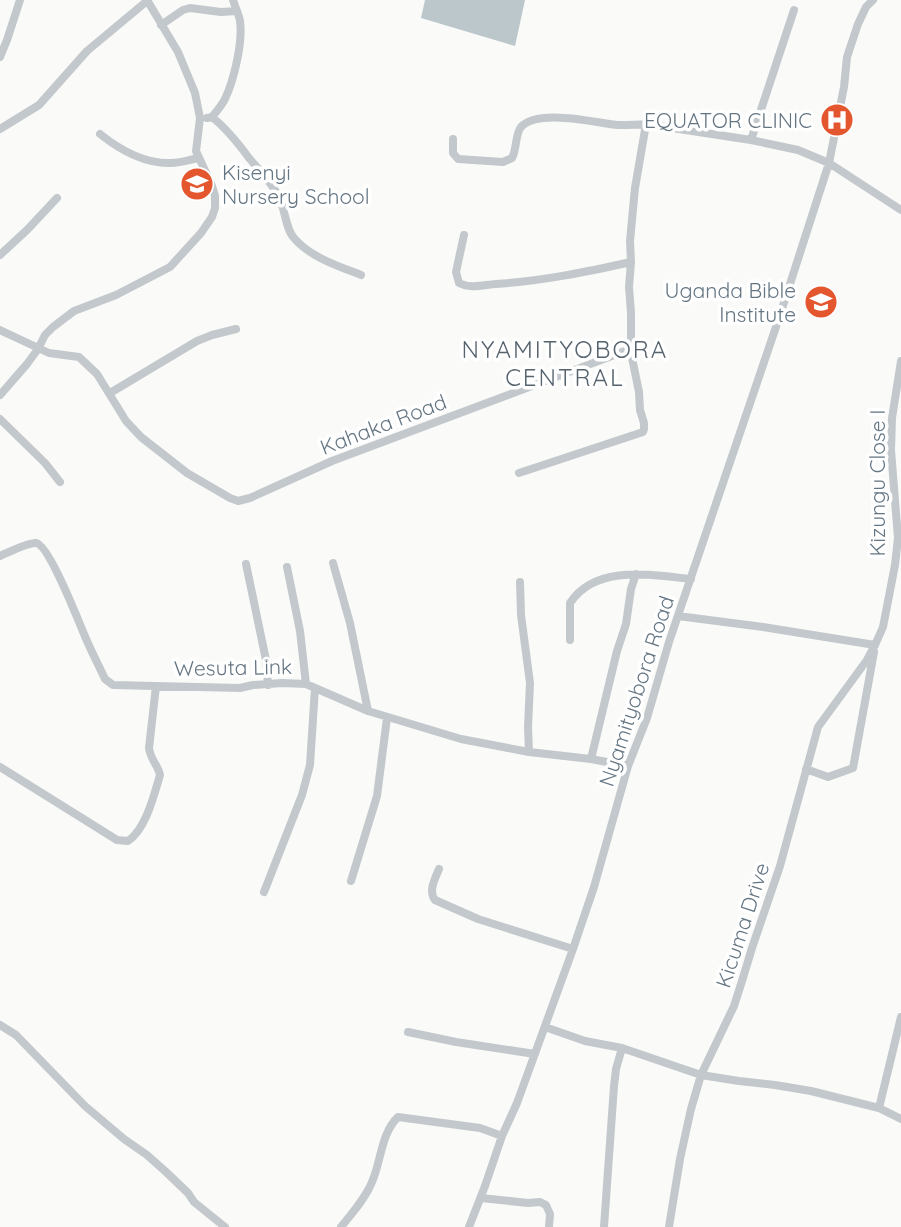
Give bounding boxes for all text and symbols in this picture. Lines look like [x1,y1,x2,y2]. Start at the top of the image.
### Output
hospital icon: EQUATOR CLINIC [818,101,856,139]
place label: EQUATOR CLINIC [644,107,812,133]
place label: Kisenyi Nursery School [222,159,370,209]
school or university icon: Kisenyi Nursery School [178,165,216,203]
place label: Uganda Bible Institute [665,277,796,327]
school or university icon: Uganda Bible Institute [802,283,840,321]
district label: NYAMITYOBORA CENTRAL [462,334,668,392]
street label: Kahaka Road [316,388,450,460]
street label: Kizungu Close I [864,409,890,557]
street label: Nyamityobora Road [593,592,679,790]
street label: Wesuta Link [174,653,292,681]
street label: Kicuma Drive [710,859,774,991]

